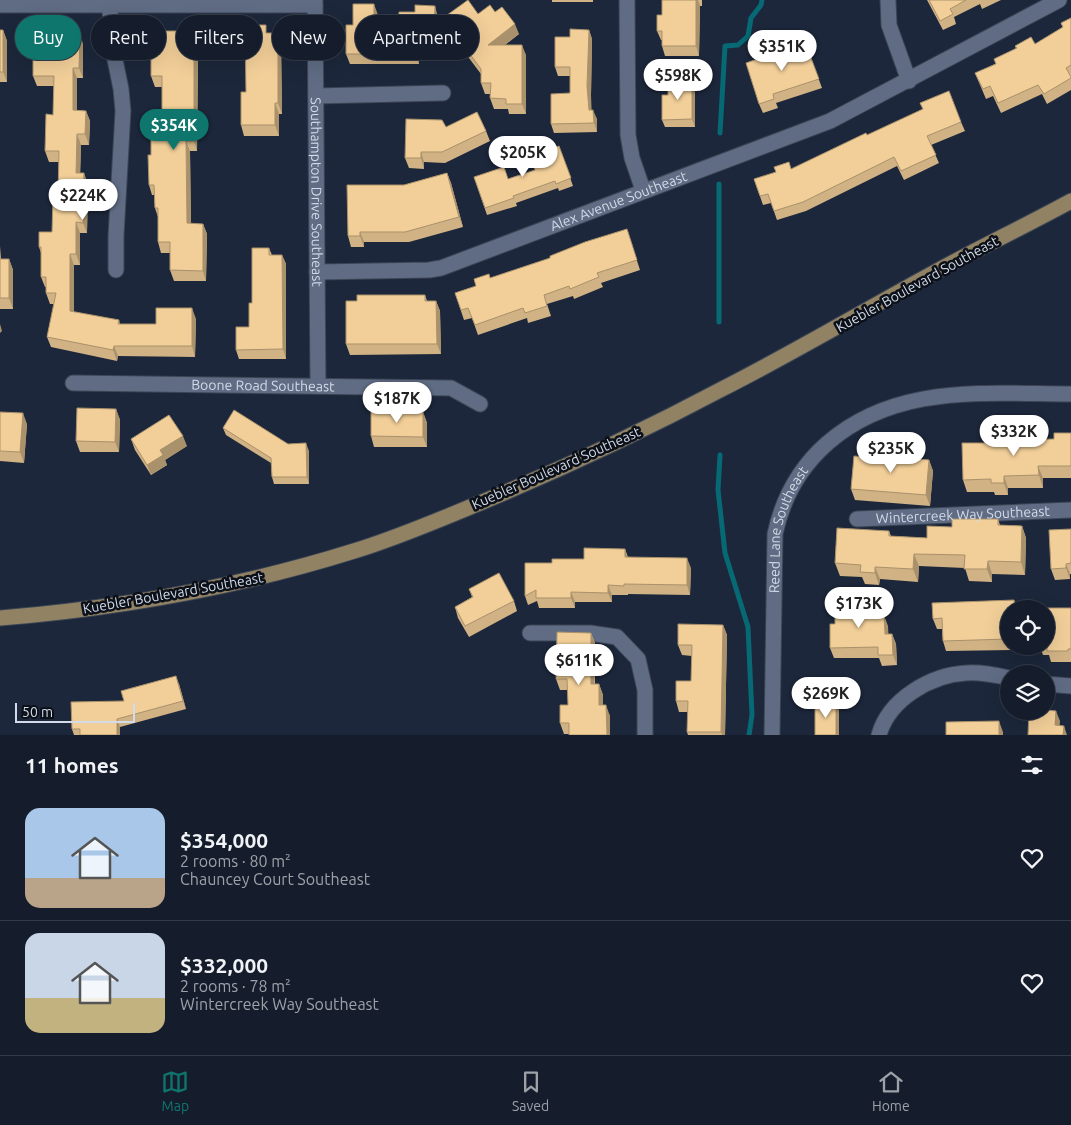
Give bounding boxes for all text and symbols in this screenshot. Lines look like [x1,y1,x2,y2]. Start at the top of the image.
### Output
chip: Buy [15,15,81,60]
chip: Rent [91,15,166,60]
chip: Filters [176,15,262,60]
chip: New [272,15,345,60]
chip: Apartment [355,15,479,60]
pin: $351K [747,30,817,72]
text: $351K [759,37,805,55]
pin: $598K [643,58,713,101]
text: $598K [655,66,701,84]
street label: Southampton Drive Southeast [308,97,325,287]
pin: $354K [139,108,209,151]
text: $354K [151,116,197,134]
pin: $205K [488,136,558,178]
text: $205K [500,143,546,161]
street label: Alex Avenue Southeast [548,168,690,234]
pin: $224K [48,178,118,221]
text: $224K [60,186,106,204]
street label: Kuebler Boulevard Southeast [833,232,1001,335]
street label: Boone Road Southeast [191,377,335,394]
pin: $187K [362,382,432,424]
text: $187K [374,389,420,407]
pin: $332K [979,414,1049,457]
text: $332K [991,422,1037,440]
street label: Kuebler Boulevard Southeast [469,423,643,513]
pin: $235K [856,432,926,474]
text: $235K [868,439,914,457]
street label: Reed Lane Southeast [766,463,811,593]
street label: Wintercreek Way Southeast [876,503,1051,526]
street label: Kuebler Boulevard Southeast [82,569,265,617]
pin: $173K [824,586,894,629]
text: $173K [836,594,882,612]
map controls [1000,600,1055,720]
button: locate [1000,600,1055,655]
pin: $611K [544,644,614,686]
text: $611K [556,651,602,669]
button: layers [1000,665,1055,720]
pin: $269K [791,676,861,719]
text: $269K [803,684,849,702]
scale bar [15,700,135,723]
text: 50 m [22,704,53,720]
icon: filters [1018,751,1046,779]
text: 11 homes [25,753,119,777]
icon: home [65,828,125,888]
text: $354,000 [180,828,268,852]
icon: heart [1018,844,1046,872]
text: 2 rooms · 80 m² [180,852,291,870]
text: Chauncey Court Southeast [180,870,370,888]
icon: home [65,953,125,1013]
text: $332,000 [180,953,268,977]
icon: heart [1018,969,1046,997]
text: 2 rooms · 78 m² [180,977,291,995]
text: Wintercreek Way Southeast [180,995,379,1013]
tab: Map [161,1068,189,1114]
tab: Saved [512,1068,549,1114]
tab: Home [872,1068,910,1114]

